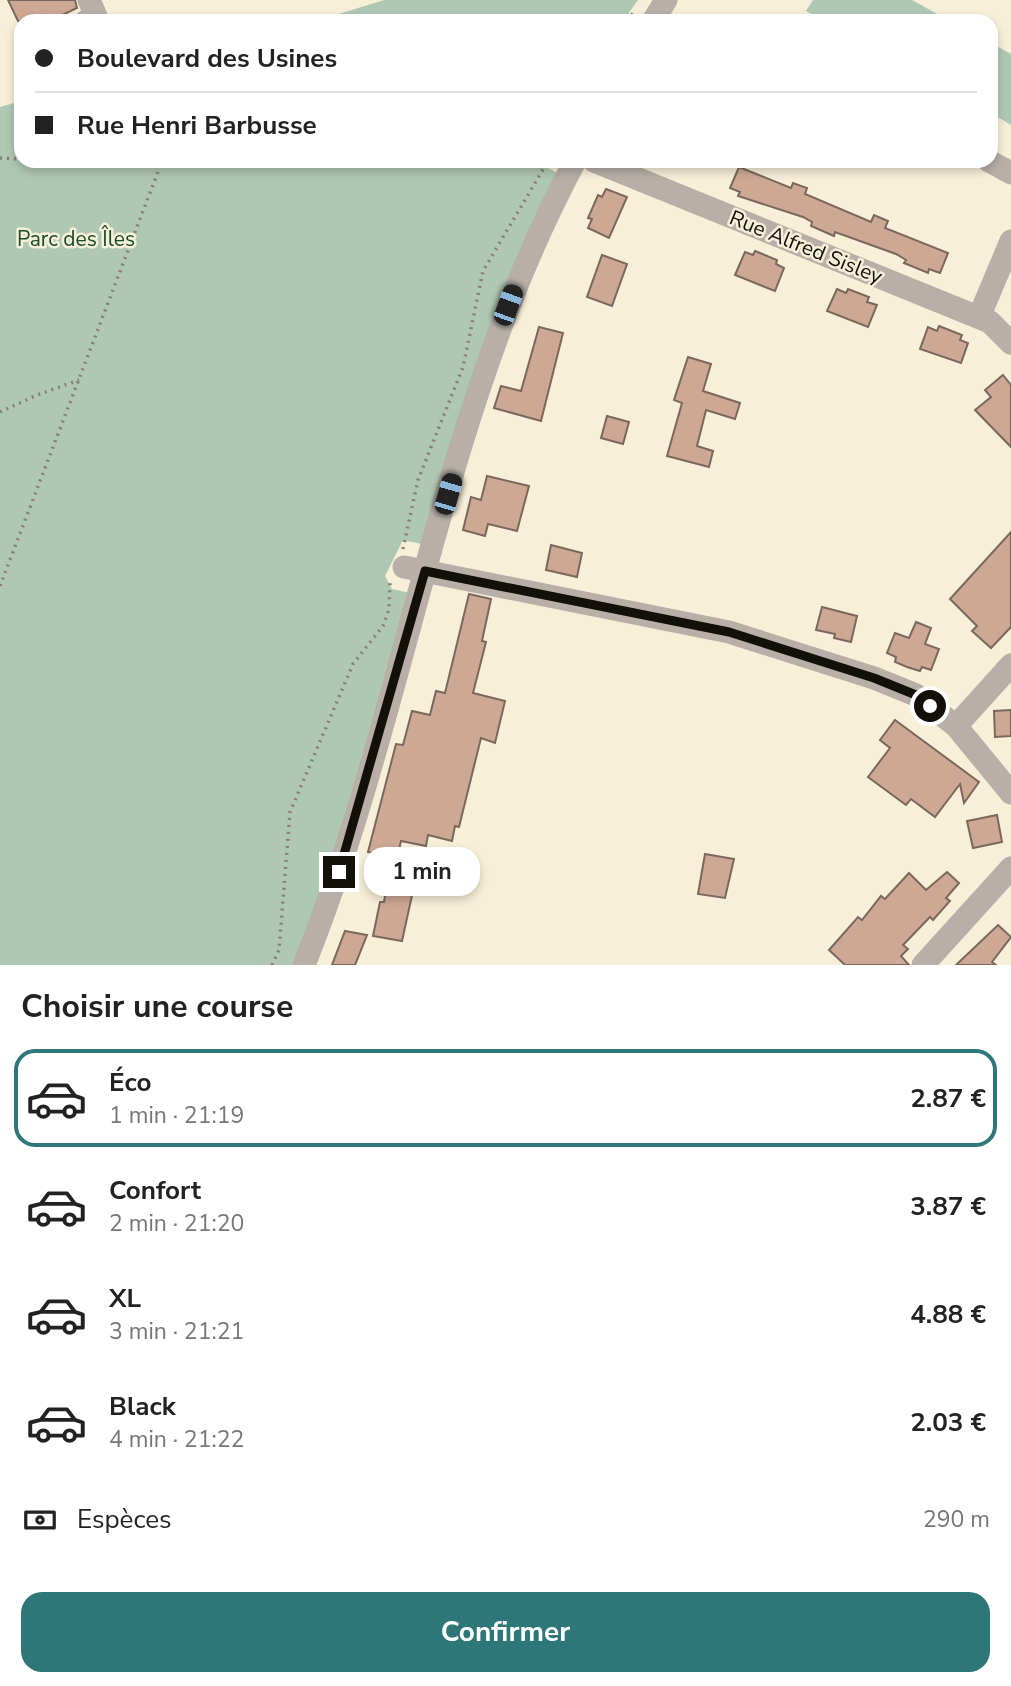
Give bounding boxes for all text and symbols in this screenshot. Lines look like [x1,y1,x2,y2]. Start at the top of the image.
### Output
text: Boulevard des Usines [77,41,337,76]
text: Rue Henri Barbusse [77,108,317,143]
street label: Rue Alfred Sisley [725,204,887,291]
park label: Parc des Îles [17,225,135,253]
car [491,282,526,328]
car [433,471,464,517]
route start [914,690,946,722]
callout: 1 min [364,848,479,896]
route end [323,856,355,888]
text: 1 min [392,856,452,887]
text: Choisir une course [21,985,293,1028]
text: Éco [109,1065,151,1100]
icon: car [25,1067,88,1130]
text: 2.87 € [910,1081,986,1116]
text: 1 min · 21:19 [109,1100,244,1131]
text: Confort [109,1173,201,1208]
icon: car [25,1175,88,1238]
text: 3.87 € [910,1189,986,1224]
text: 2 min · 21:20 [109,1208,244,1239]
text: XL [109,1281,141,1316]
icon: car [25,1283,88,1346]
text: 4.88 € [910,1297,986,1332]
text: 3 min · 21:21 [109,1316,244,1347]
text: Black [109,1389,176,1424]
icon: car [25,1391,88,1454]
text: 2.03 € [910,1405,986,1440]
text: 4 min · 21:22 [109,1424,244,1455]
icon: cash [21,1501,59,1539]
text: Espèces [77,1502,172,1537]
text: 290 m [923,1504,990,1535]
button: Confirmer [21,1592,990,1672]

